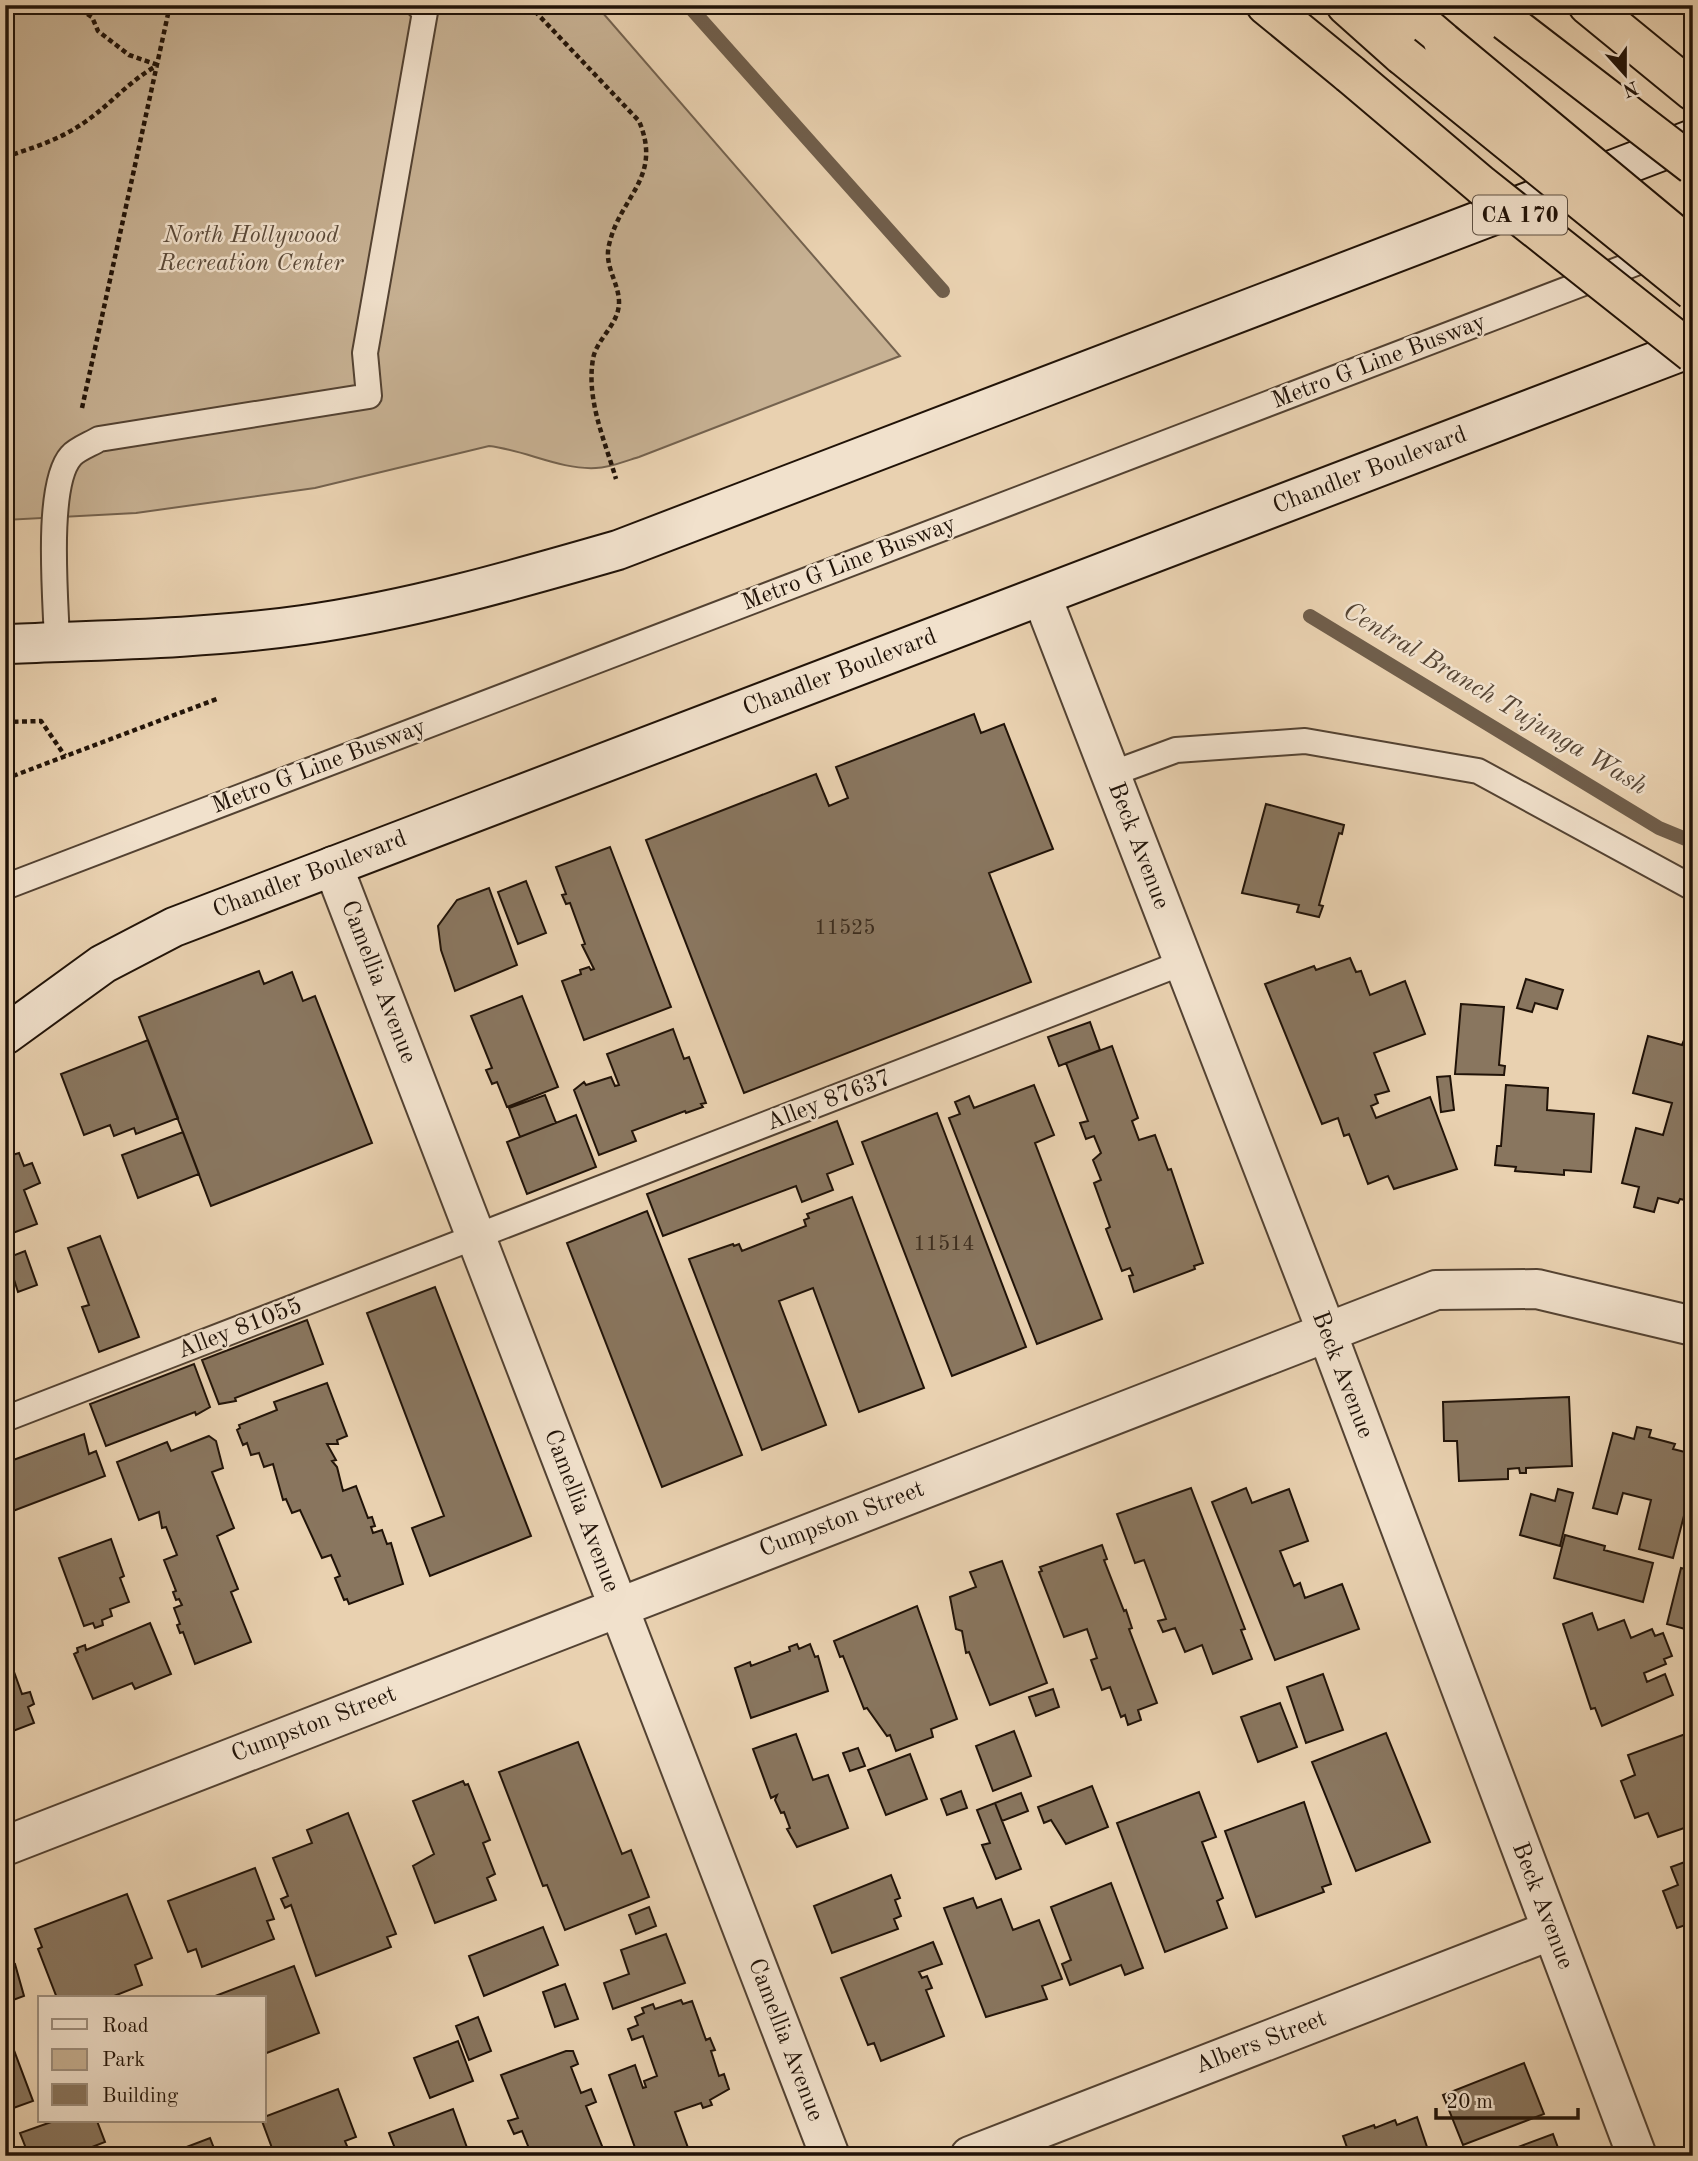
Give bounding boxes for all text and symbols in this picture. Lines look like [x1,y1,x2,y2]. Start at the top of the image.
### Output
north arrow [1590,38,1660,108]
text: N [1620,76,1640,99]
road number: CA 170 [1473,196,1567,234]
park label: North Hollywood Recreation Center [157,224,344,276]
street label: Metro G Line Busway [1269,310,1490,414]
street label: Chandler Boulevard [1270,423,1470,519]
street label: Metro G Line Busway [739,512,960,616]
water label: Central Branch Tujunga Wash [1338,598,1652,800]
street label: Chandler Boulevard [740,625,940,721]
street label: Metro G Line Busway [209,715,430,819]
street label: Beck Avenue [1103,779,1173,913]
street label: Chandler Boulevard [210,827,410,923]
street label: Camellia Avenue [336,897,420,1067]
house number: 11525 [815,918,875,939]
street label: Alley 87637 [763,1066,895,1136]
house number: 11514 [914,1234,974,1255]
street label: Alley 81055 [174,1294,306,1364]
street label: Beck Avenue [1307,1308,1377,1442]
street label: Camellia Avenue [539,1426,623,1596]
street label: Cumpston Street [756,1478,928,1562]
street label: Cumpston Street [228,1683,400,1767]
street label: Beck Avenue [1507,1839,1577,1973]
street label: Camellia Avenue [743,1955,827,2125]
legend [38,1996,266,2122]
street label: Albers Street [1192,2007,1330,2079]
text: Road [102,2016,149,2037]
text: Park [102,2050,145,2071]
scale bar [1436,2077,1577,2121]
text: Building [102,2086,179,2107]
text: 20 m [1446,2092,1493,2113]

